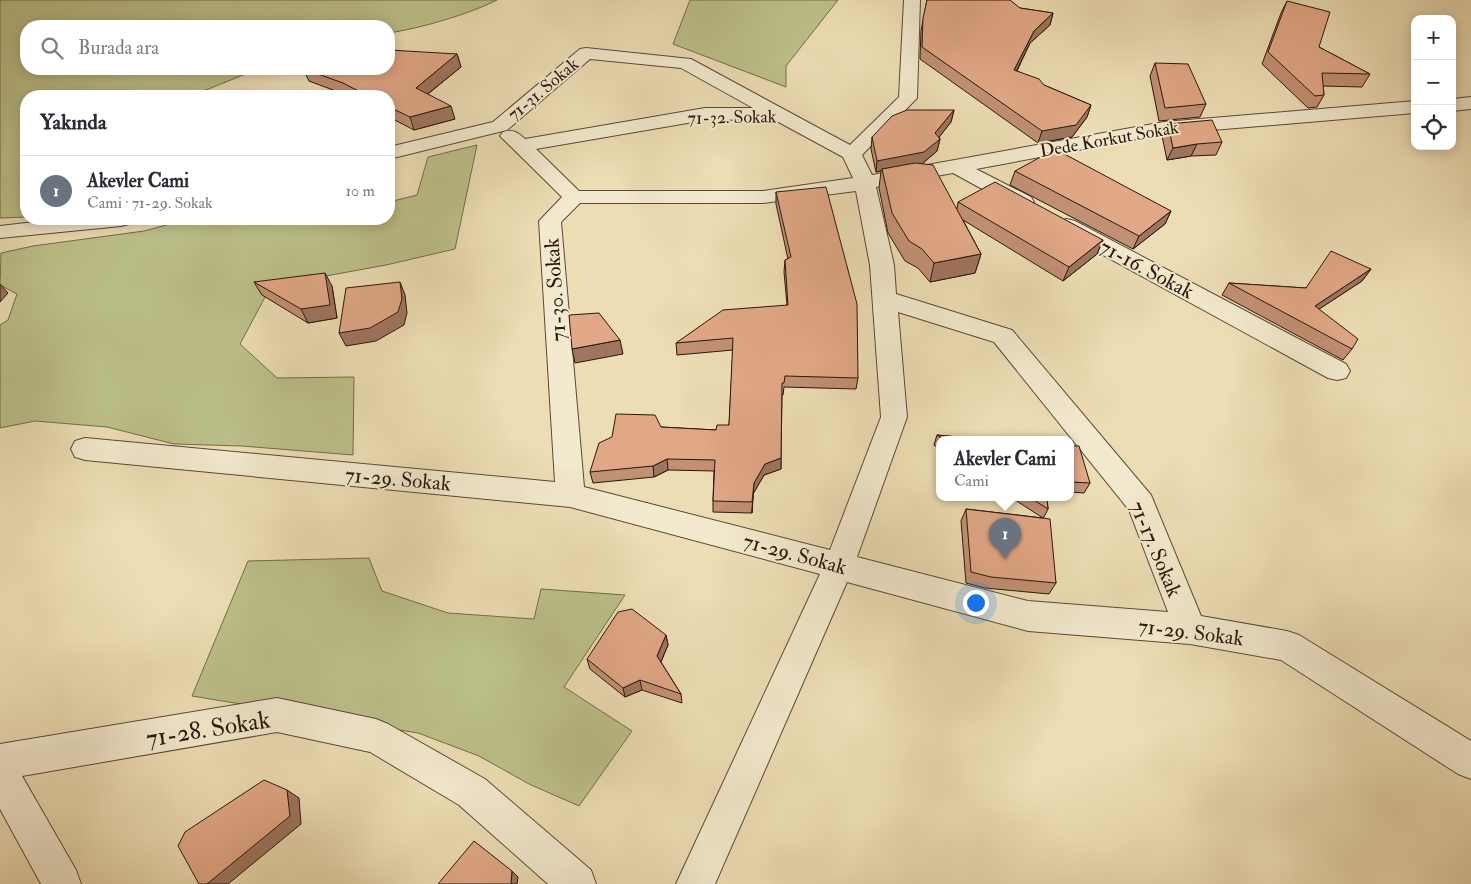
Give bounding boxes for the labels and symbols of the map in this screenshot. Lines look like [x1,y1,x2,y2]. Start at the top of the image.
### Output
street label: 71-31. Sokak [503,53,584,126]
street label: 71-32. Sokak [687,105,777,130]
street label: Dede Korkut Sokak [1038,116,1181,163]
street label: 71-16. Sokak [1095,233,1198,305]
street label: 71-30. Sokak [538,237,573,343]
street label: 71-29. Sokak [344,461,452,498]
street label: 71-17. Sokak [1123,497,1188,601]
pin: 1 [989,518,1021,559]
street label: 71-29. Sokak [740,528,850,581]
your location [963,590,989,616]
street label: 71-29. Sokak [1137,613,1245,652]
street label: 71-28. Sokak [144,704,273,755]

